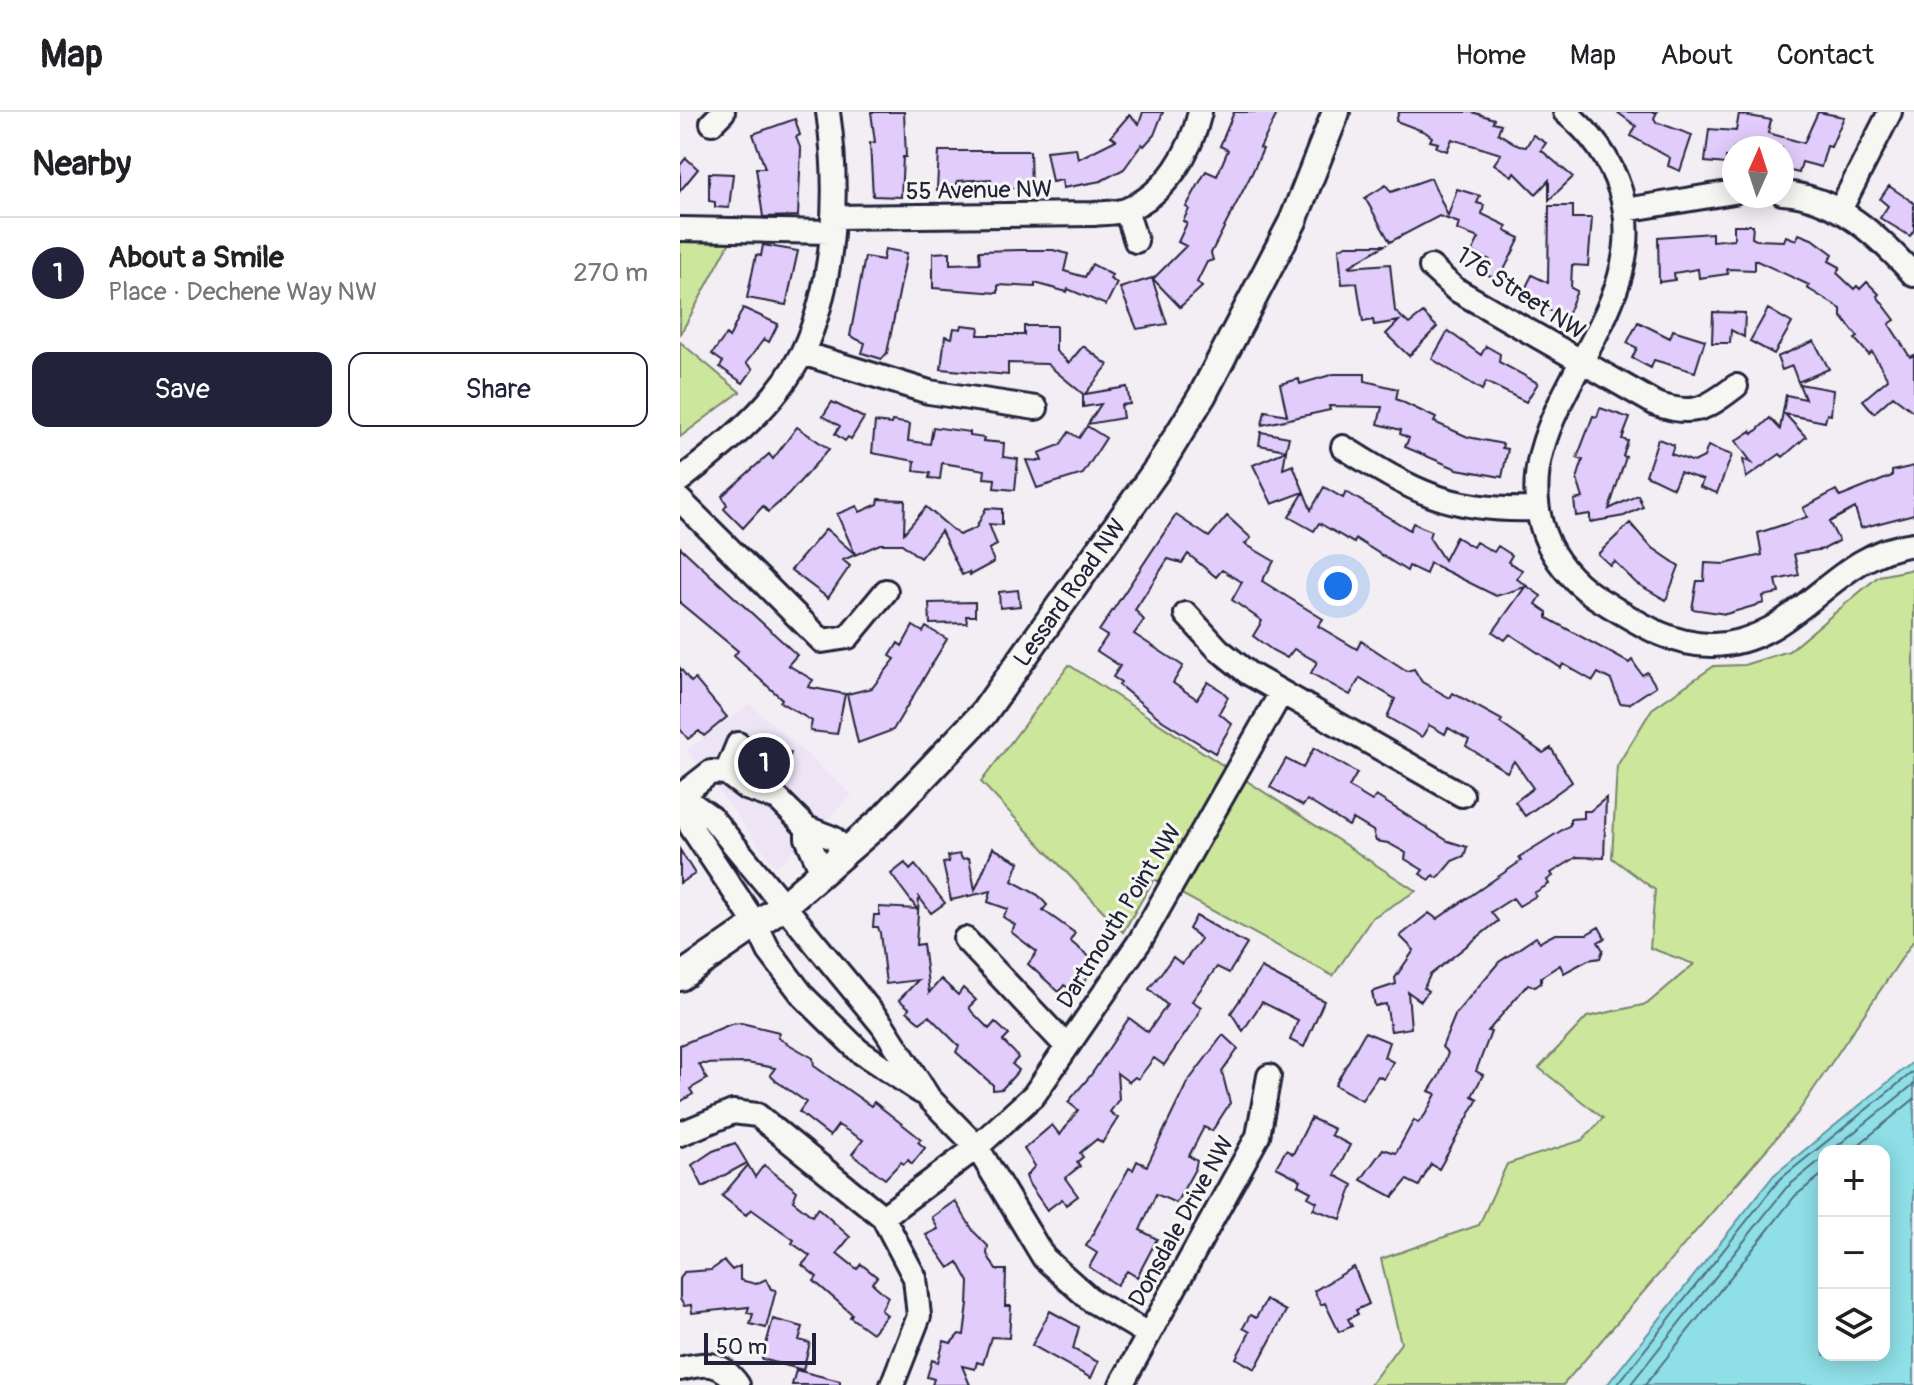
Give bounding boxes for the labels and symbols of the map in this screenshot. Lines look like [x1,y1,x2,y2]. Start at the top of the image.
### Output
north arrow [1722,136,1794,208]
street label: 55 Avenue NW [905,175,1053,206]
street label: 176 Street NW [1451,241,1591,346]
street label: Lessard Road NW [1008,513,1132,672]
your location [1318,566,1358,606]
pin: 1 [738,733,790,793]
street label: Dartmouth Point NW [1051,819,1188,1014]
street label: Donsdale Drive NW [1123,1131,1240,1312]
scale bar [704,1329,816,1365]

